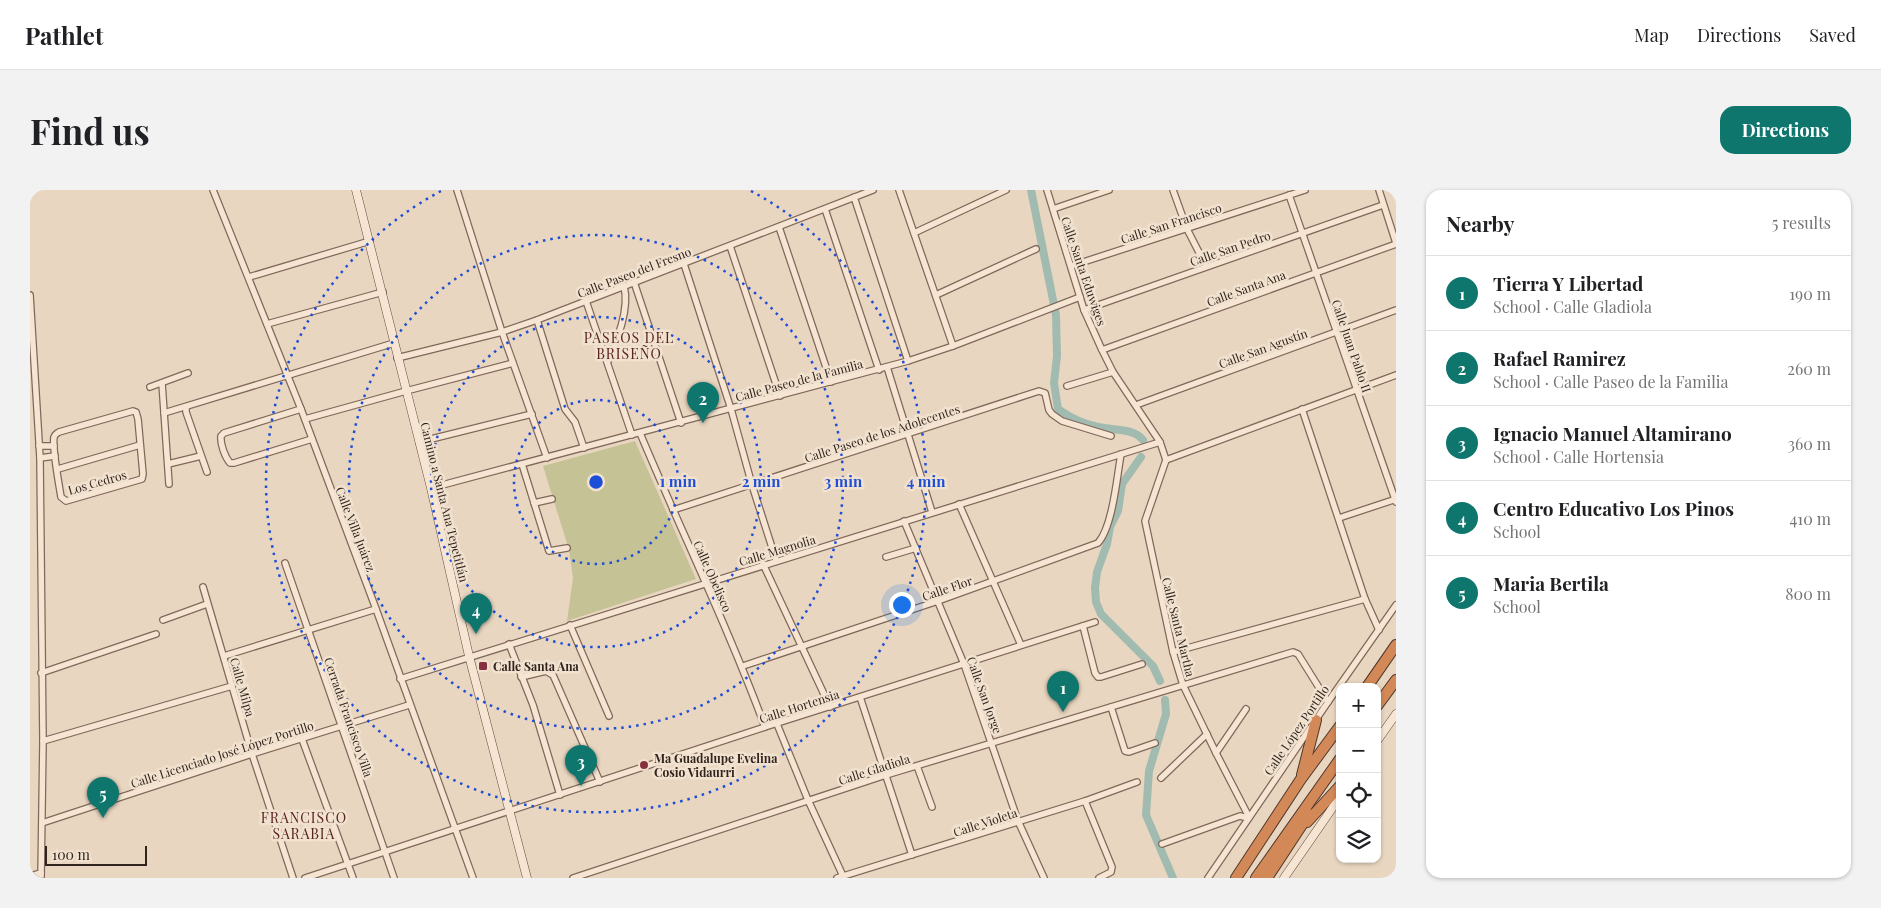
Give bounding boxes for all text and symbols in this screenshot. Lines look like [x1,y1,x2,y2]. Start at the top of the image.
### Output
text: Pathlet [25,19,103,51]
text: Map [1634,23,1669,47]
text: Directions [1697,23,1781,47]
text: Saved [1809,23,1856,47]
button: Directions [1720,106,1851,154]
text: Find us [30,107,150,154]
street label: Calle San Francisco [1119,199,1224,247]
text: Nearby [1446,209,1515,237]
text: 5 results [1772,212,1831,233]
street label: Calle Santa Eduwiges [1058,214,1110,328]
street label: Calle San Pedro [1188,227,1273,269]
street label: Calle Paseo del Fresno [575,243,694,301]
street label: Calle Santa Ana [1204,266,1288,310]
text: Tierra Y Libertad [1493,270,1643,296]
text: 1 [1459,283,1465,304]
text: 190 m [1789,283,1831,304]
text: School · Calle Gladiola [1493,296,1652,317]
street label: Calle Juan Pablo II [1329,297,1375,395]
street label: Calle San Agustín [1216,325,1310,371]
district label: PASEOS DEL BRISEÑO [584,328,674,363]
text: Rafael Ramirez [1493,345,1626,371]
street label: Calle Paseo de la Familia [733,355,865,405]
text: 2 [1458,358,1466,379]
text: 260 m [1787,358,1831,379]
text: School · Calle Paseo de la Familia [1493,371,1728,392]
pin: 2 [687,382,719,423]
street label: Calle Paseo de los Adolecentes [802,400,962,466]
street label: Camino a Santa Ana Tepetitlán [417,420,473,584]
text: Ignacio Manuel Altamirano [1493,420,1732,446]
text: 3 [1458,433,1466,454]
text: 360 m [1788,433,1831,454]
text: School · Calle Hortensia [1493,446,1664,467]
street label: Los Cedros [66,466,128,498]
text: 1 min [660,471,697,491]
text: 2 min [742,471,781,491]
text: 3 min [824,471,863,491]
text: 4 min [907,471,946,491]
centre of rings [587,473,605,491]
street label: Calle Villa Juárez [332,484,380,574]
text: Centro Educativo Los Pinos [1493,495,1734,521]
text: 4 [1458,508,1466,529]
text: 410 m [1789,508,1831,529]
text: School [1493,521,1541,542]
street label: Calle Magnolia [737,531,817,569]
street label: Calle Obelisco [690,538,736,615]
text: Maria Bertila [1493,570,1609,596]
street label: Calle Flor [920,572,975,604]
street label: Calle Santa Martha [1159,576,1199,678]
text: 5 [1458,583,1466,604]
text: 800 m [1785,583,1831,604]
your location [889,592,915,618]
pin: 4 [460,593,492,634]
text: School [1493,596,1541,617]
street label: Calle San Jorge [964,654,1006,736]
street label: Cerrada Francisco Villa [321,655,377,779]
street label: Calle Milpa [227,656,259,718]
place label: Calle Santa Ana [493,658,580,674]
marker: Calle Santa Ana [477,660,489,672]
pin: 1 [1047,671,1079,712]
street label: Calle López Portillo [1260,682,1332,778]
map controls [1336,683,1381,863]
button: + [1336,683,1381,728]
street label: Calle Hortensia [757,686,841,726]
street label: Calle Licenciado José López Portillo [128,717,316,791]
button: − [1336,728,1381,773]
pin: 3 [565,745,597,786]
place label: Ma Guadalupe Evelina Cosio Vidaurri [654,750,778,780]
street label: Calle Gladiola [836,750,912,788]
marker: Ma Guadalupe Evelina Cosio Vidaurri [638,759,650,771]
button: locate [1336,773,1381,818]
pin: 5 [87,777,119,818]
street label: Calle Violeta [951,804,1019,840]
district label: FRANCISCO SARABIA [261,808,347,843]
button: layers [1336,818,1381,863]
scale bar [45,843,148,866]
text: 100 m [52,845,90,864]

